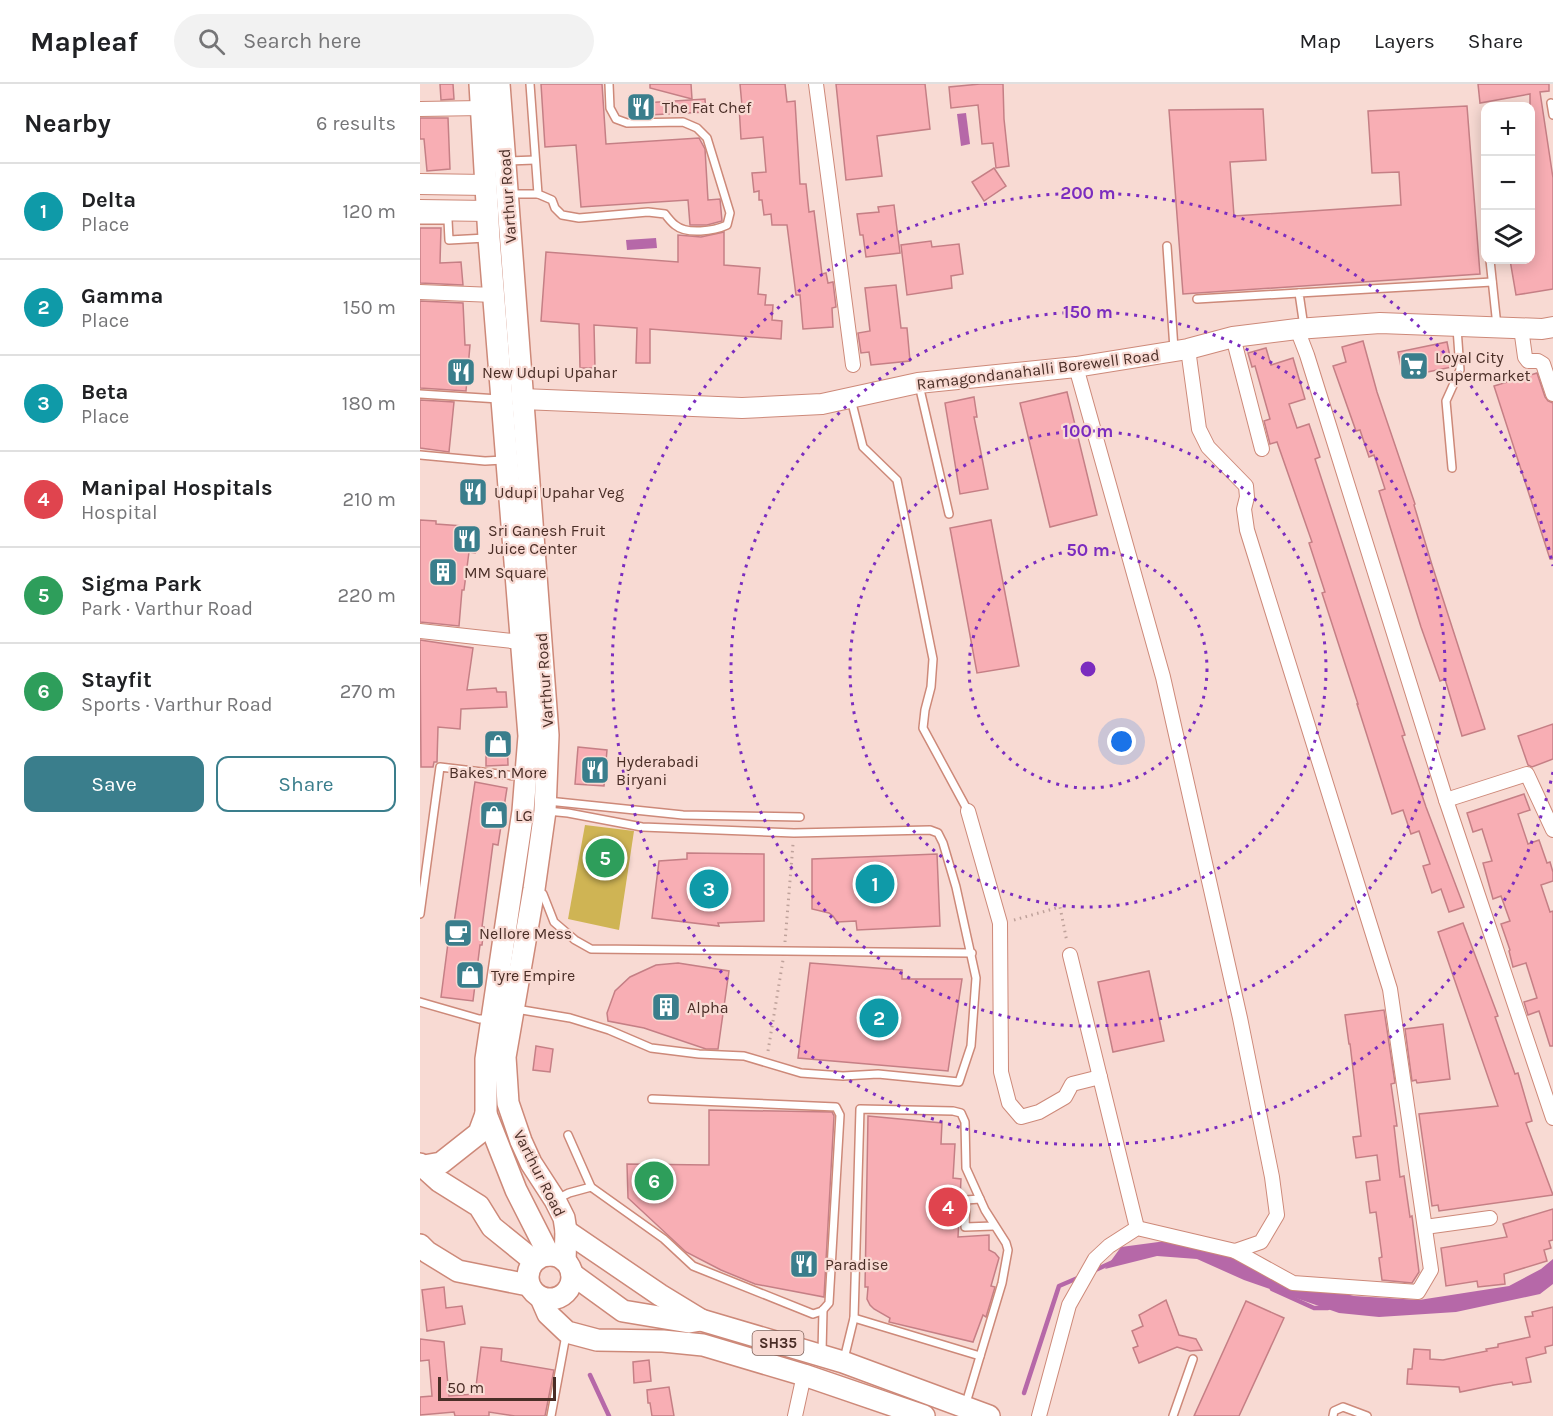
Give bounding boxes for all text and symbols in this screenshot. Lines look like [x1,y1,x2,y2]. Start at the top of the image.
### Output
search box [174,14,594,68]
text: Mapleaf [30,25,138,58]
icon: search [195,25,228,58]
text: Search here [243,28,361,54]
text: Map [1299,29,1341,53]
text: Layers [1374,29,1435,53]
text: Share [1468,29,1523,53]
restaurant icon: The Fat Chef [625,91,657,123]
place label: The Fat Chef [662,98,752,117]
map controls [1481,102,1535,264]
button: + [1481,102,1535,156]
text: Nearby [24,108,111,139]
text: 6 results [316,112,396,135]
street label: Varthur Road [495,148,520,244]
button: − [1481,156,1535,210]
text: 200 m [1060,182,1116,204]
text: Delta [81,187,136,213]
text: 1 [40,200,47,223]
text: 120 m [342,200,396,223]
button: layers [1481,210,1535,264]
text: Place [81,213,129,236]
text: Gamma [81,283,163,309]
text: 2 [37,296,50,319]
text: 150 m [343,296,396,319]
text: 150 m [1063,301,1113,323]
text: Place [81,309,129,332]
street label: Ramagondanahalli Borewell Road [915,345,1161,394]
place label: Loyal City Supermarket [1435,348,1531,385]
supermarket icon: Loyal City Supermarket [1398,350,1430,382]
restaurant icon: New Udupi Upahar [445,356,477,388]
place label: New Udupi Upahar [482,363,617,382]
text: Beta [81,379,128,405]
text: 3 [37,392,50,415]
text: 180 m [342,392,396,415]
text: Place [81,405,129,428]
text: 100 m [1063,420,1113,442]
text: Manipal Hospitals [81,475,273,501]
restaurant icon: Udupi Upahar Veg [457,476,489,508]
place label: Udupi Upahar Veg [494,483,624,502]
text: 4 [38,488,49,511]
text: 210 m [342,488,396,511]
text: Hospital [81,501,158,524]
place label: Sri Ganesh Fruit Juice Center [488,521,606,558]
restaurant icon: Sri Ganesh Fruit Juice Center [451,523,483,555]
text: 50 m [1066,539,1110,561]
building icon: MM Square [427,556,459,588]
place label: MM Square [464,563,546,582]
text: Sigma Park [81,571,202,597]
text: 5 [38,584,49,607]
text: 220 m [337,584,396,607]
text: Park · Varthur Road [81,597,253,620]
street label: Varthur Road [532,632,557,728]
centre of rings [1078,659,1098,679]
text: Stayfit [81,667,152,693]
text: 6 [37,680,50,703]
text: 270 m [340,680,396,703]
text: Sports · Varthur Road [81,693,273,716]
your location [1107,727,1136,756]
shop icon: Bakes n More [482,728,514,760]
place label: Hyderabadi Biryani [616,752,699,789]
restaurant icon: Hyderabadi Biryani [579,754,611,786]
button: Save [24,756,204,812]
button: Share [216,756,396,812]
place label: Bakes n More [449,763,547,782]
shop icon: LG [478,799,510,831]
place label: LG [515,806,533,825]
pin: 5 [586,836,624,880]
pin: 1 [856,862,894,906]
pin: 3 [690,866,728,912]
cafe icon: Nellore Mess [442,917,474,949]
place label: Nellore Mess [479,924,572,943]
shop icon: Tyre Empire [454,959,486,991]
place label: Tyre Empire [491,966,575,985]
building icon: Alpha [650,991,682,1023]
pin: 2 [860,996,898,1040]
place label: Alpha [687,998,729,1017]
street label: Varthur Road [510,1127,570,1220]
pin: 6 [634,1158,674,1204]
pin: 4 [928,1184,968,1230]
restaurant icon: Paradise [788,1248,820,1280]
place label: Paradise [825,1255,888,1274]
road number: SH35 [752,1331,804,1355]
scale bar [438,1374,556,1402]
text: 50 m [447,1378,484,1397]

